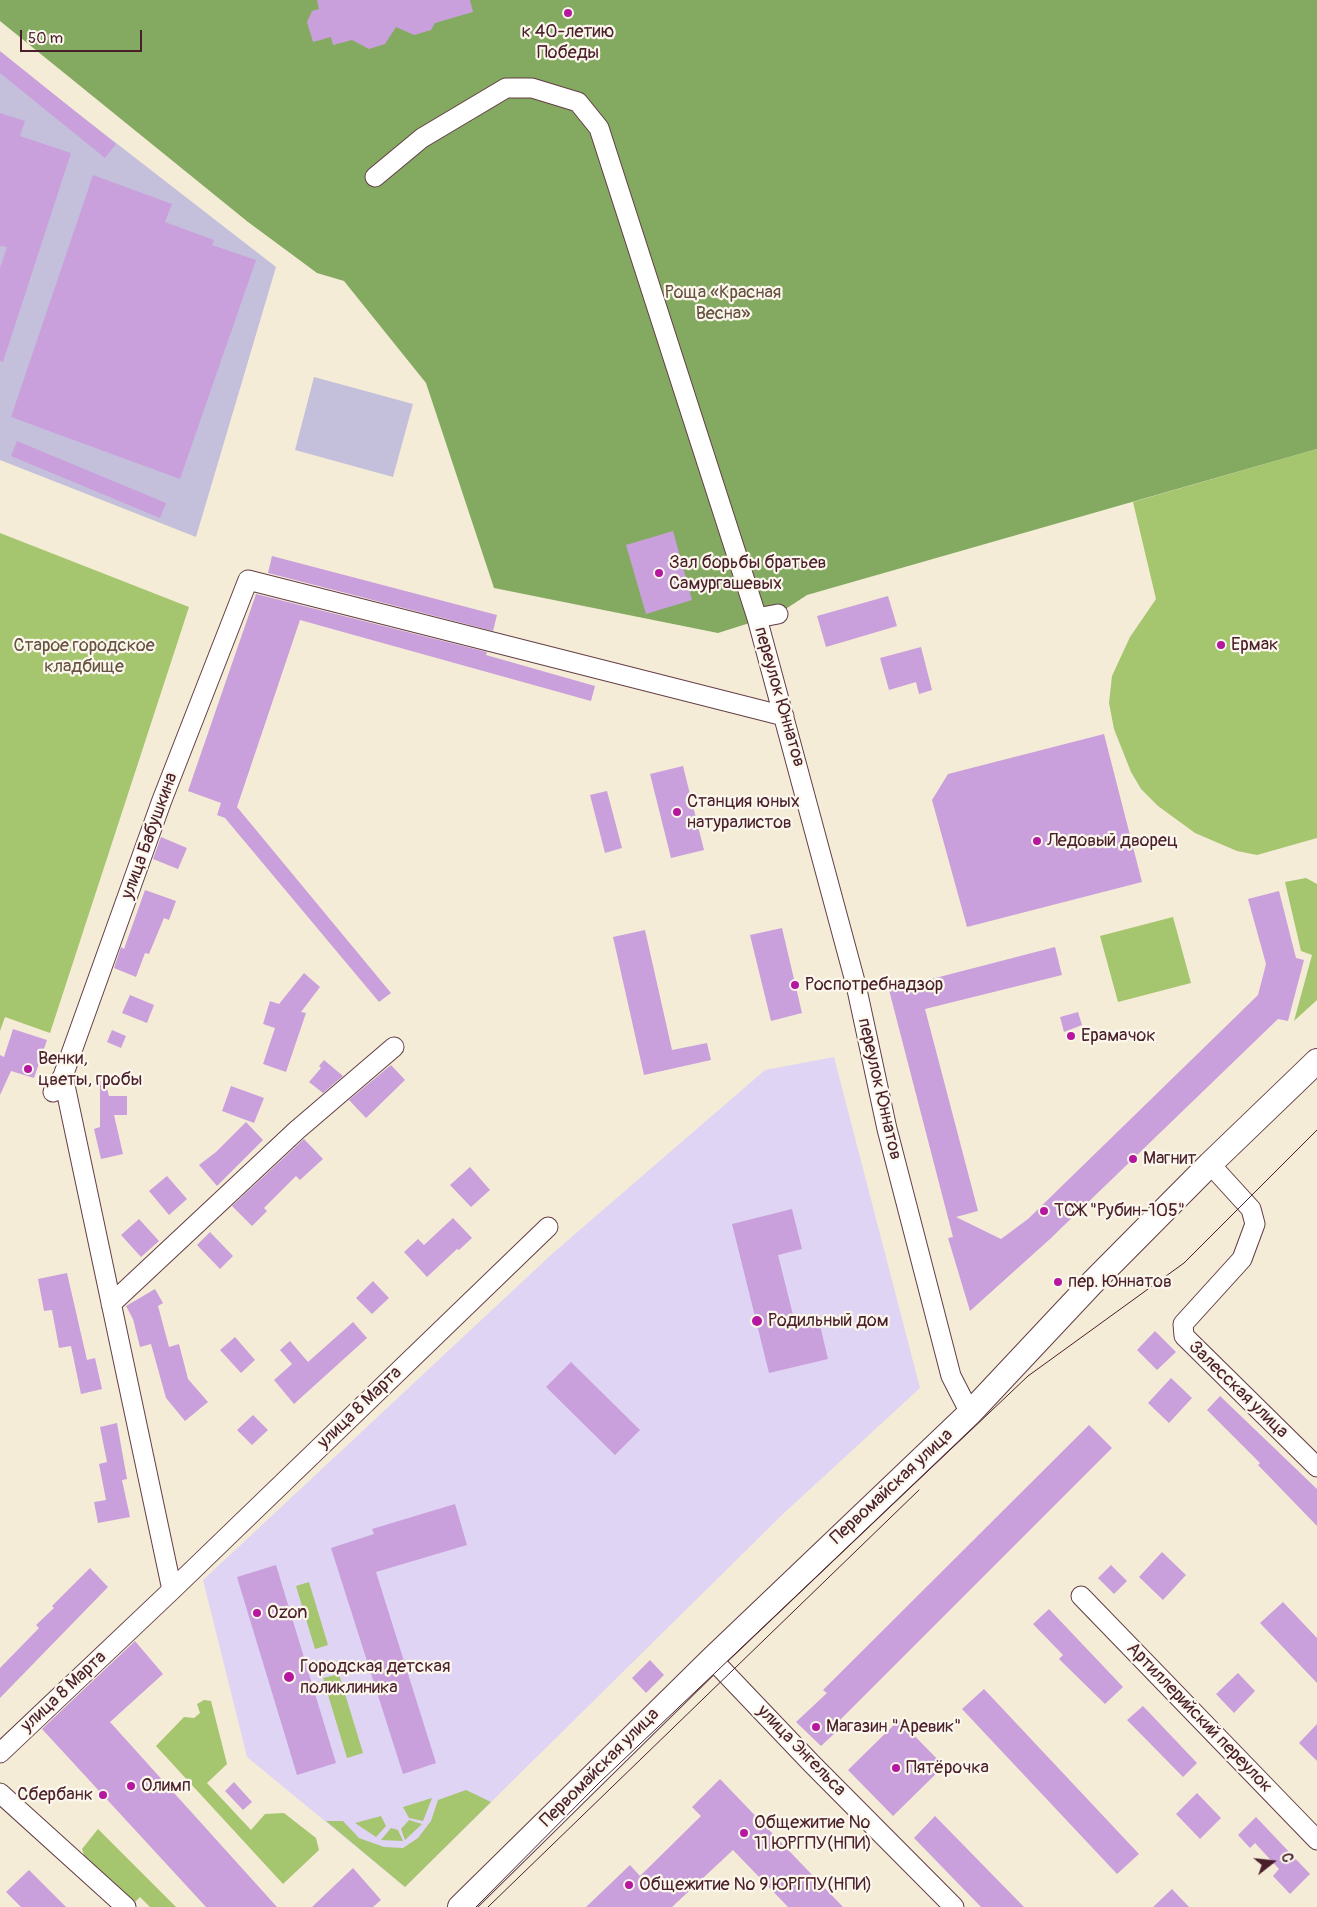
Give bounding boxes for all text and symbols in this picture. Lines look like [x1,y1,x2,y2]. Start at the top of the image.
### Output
marker: к 40-летию Победы [562,7,574,19]
scale bar [22,20,145,52]
place label: к 40-летию Победы [522,21,614,64]
text: 50 m [28,29,63,48]
park label: Роща «Красная Весна» [665,282,781,324]
place label: Зал борьбы братьев Самургашевых [669,552,826,594]
marker: Зал борьбы братьев Самургашевых [653,567,665,579]
street label: переулок Юннатов [749,624,809,770]
place label: Ермак [1231,634,1278,656]
park label: Старое городское кладбище [13,635,155,678]
marker: Ермак [1215,639,1227,651]
street label: улица Бабушкина [117,770,183,902]
place label: Станция юных натуралистов [687,791,800,834]
marker: Станция юных натуралистов [671,806,683,818]
place label: Ледовый дворец [1047,830,1178,852]
marker: Ледовый дворец [1031,835,1043,847]
place label: Роспотребнадзор [805,974,943,996]
marker: Роспотребнадзор [789,979,801,991]
street label: переулок Юннатов [852,1016,906,1162]
place label: Ерамачок [1081,1025,1156,1047]
marker: Ерамачок [1065,1030,1077,1042]
place label: Венки, цветы, гробы [38,1048,142,1090]
marker: Венки, цветы, гробы [22,1063,34,1075]
place label: Магнит [1143,1148,1196,1170]
marker: Магнит [1127,1153,1139,1165]
place label: ТСЖ "Рубин-105" [1054,1200,1185,1222]
marker: ТСЖ "Рубин-105" [1038,1205,1050,1217]
place label: пер. Юннатов [1068,1271,1172,1293]
marker: пер. Юннатов [1052,1276,1064,1288]
place label: Родильный дом [768,1310,889,1332]
marker: Родильный дом [750,1314,764,1328]
street label: Залесская улица [1184,1337,1292,1443]
street label: улица 8 Марта [313,1362,407,1454]
street label: Первомайская улица [826,1425,958,1549]
place label: Ozon [267,1602,307,1624]
marker: Ozon [251,1607,263,1619]
street label: Артиллерийский переулок [1122,1638,1276,1798]
street label: улица 8 Марта [17,1647,111,1737]
place label: Городская детская поликлиника [300,1656,450,1698]
marker: Городская детская поликлиника [282,1670,296,1684]
street label: улица Энгельса [752,1701,850,1801]
street label: Первомайская улица [536,1704,664,1832]
place label: Магазин "Аревик" [826,1716,961,1738]
marker: Магазин "Аревик" [810,1721,822,1733]
place label: Пятёрочка [906,1757,989,1779]
marker: Пятёрочка [890,1762,902,1774]
place label: Олимп [141,1775,191,1797]
marker: Олимп [125,1780,137,1792]
place label: Сбербанк [17,1784,93,1806]
marker: Сбербанк [97,1789,109,1801]
place label: Общежитие № 11 ЮРГПУ(НПИ) [754,1812,872,1855]
marker: Общежитие № 11 ЮРГПУ(НПИ) [738,1827,750,1839]
north arrow [1247,1837,1297,1887]
text: С [1278,1851,1296,1864]
place label: Общежитие № 9 ЮРГПУ(НПИ) [639,1874,872,1896]
marker: Общежитие № 9 ЮРГПУ(НПИ) [623,1879,635,1891]

